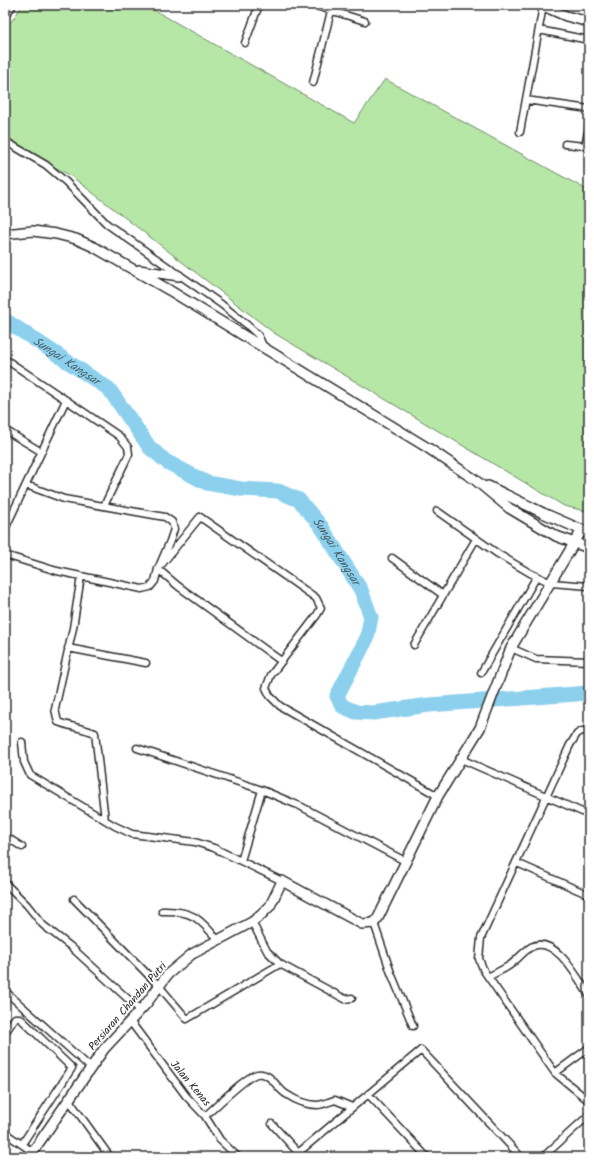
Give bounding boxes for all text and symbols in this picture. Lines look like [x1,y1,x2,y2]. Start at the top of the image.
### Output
water label: Sungai Kangsar [29,332,106,392]
water label: Sungai Kangsar [308,513,366,592]
street label: Persiaran Chandan Putri [84,958,172,1055]
street label: Jalan Kenas [165,1057,215,1111]

